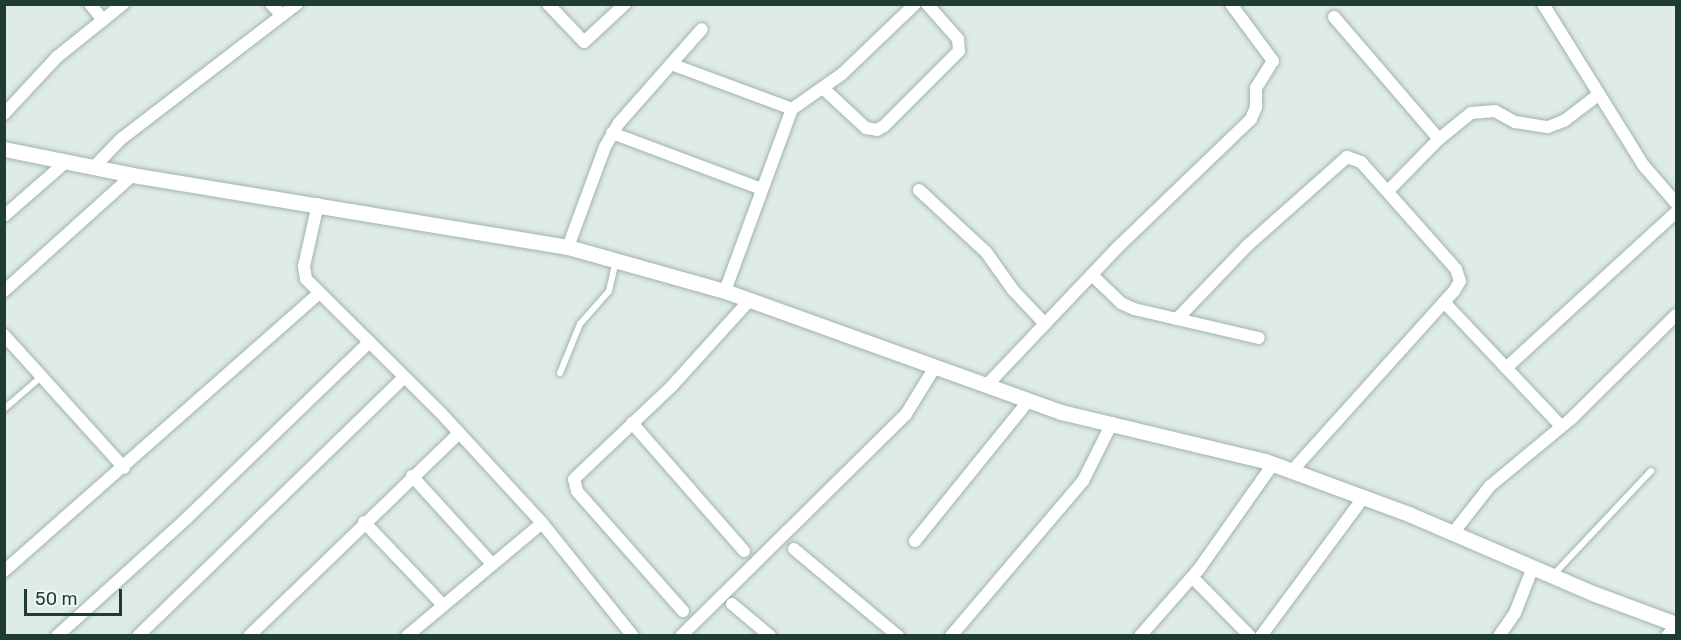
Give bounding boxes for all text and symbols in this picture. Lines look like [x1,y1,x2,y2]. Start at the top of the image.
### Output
scale bar [27,577,124,615]
text: 50 m [35,588,78,610]

